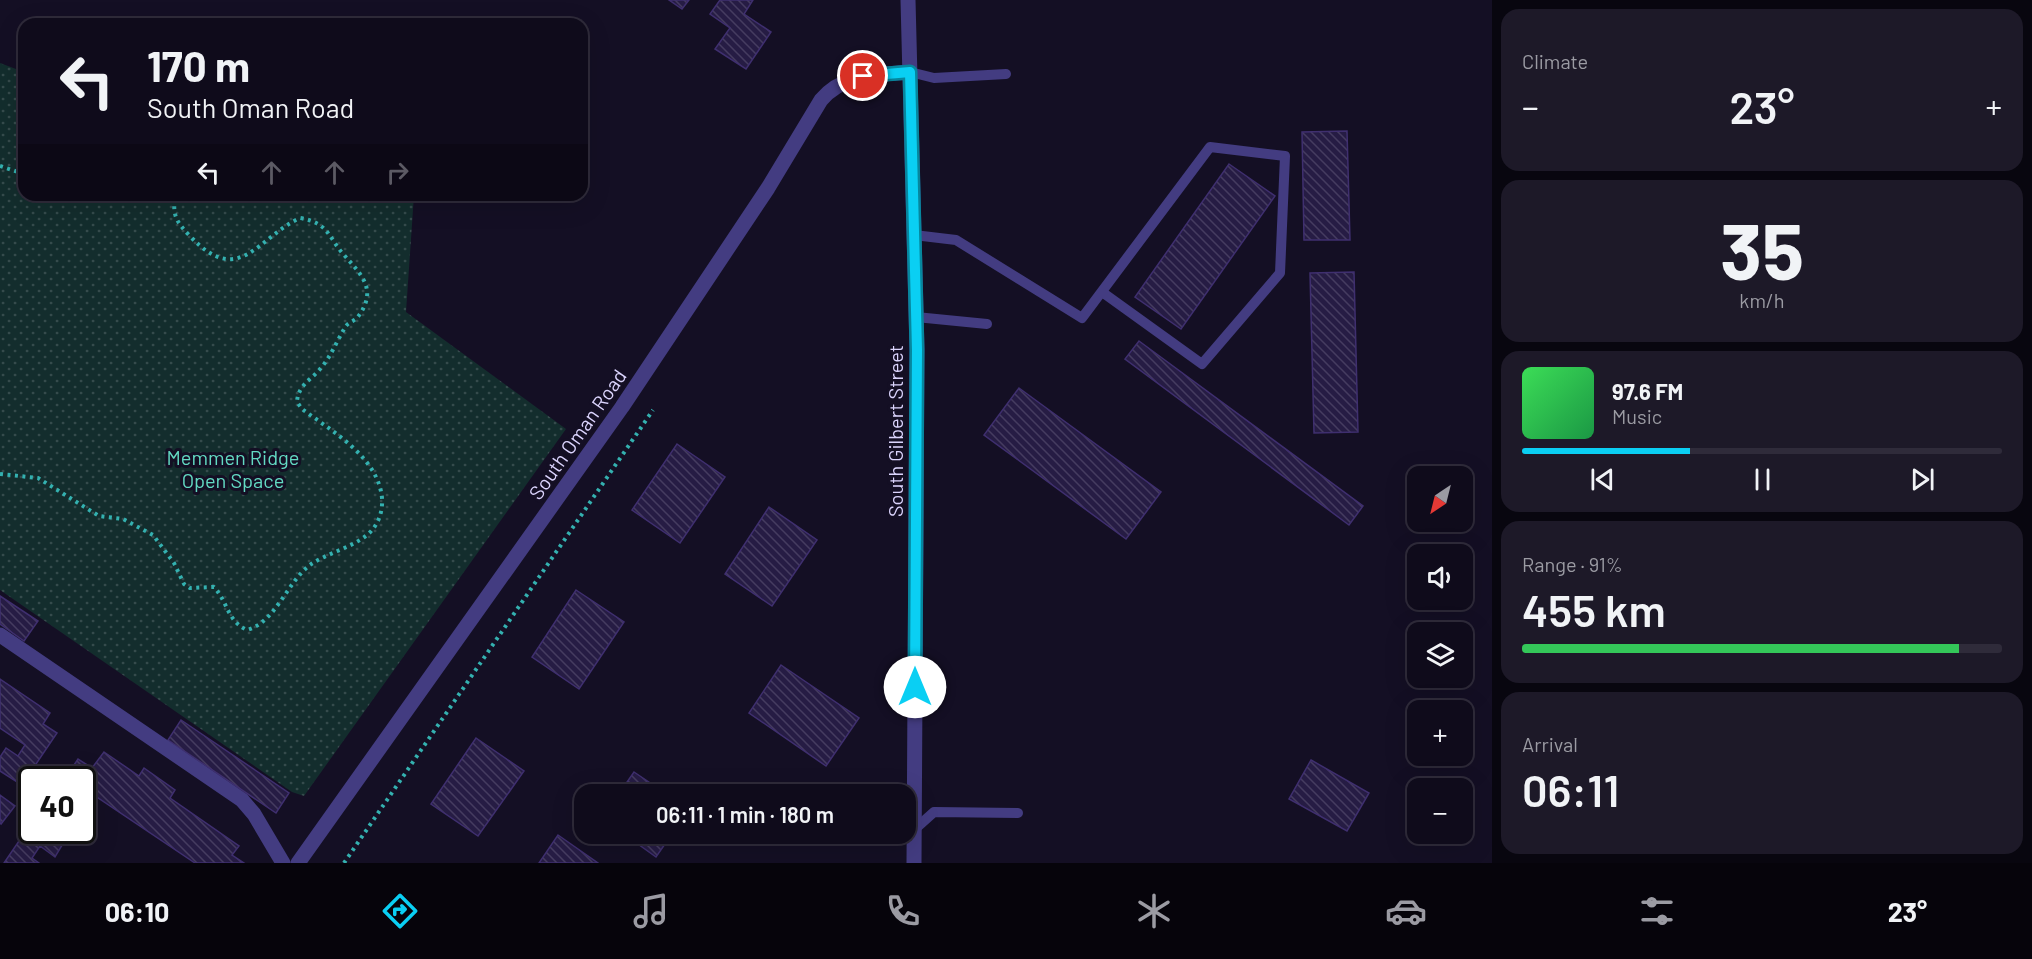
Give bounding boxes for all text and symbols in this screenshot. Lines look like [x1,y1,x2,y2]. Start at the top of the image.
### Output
text: 170 m [147,40,250,90]
icon: left [48,42,126,120]
text: Climate [1522,49,1588,73]
pin [837,50,888,101]
icon: arrive [846,59,879,92]
text: 23° [1729,79,1795,133]
text: − [1522,86,1539,126]
text: + [1986,86,2002,126]
text: South Oman Road [147,91,354,123]
icon: left [192,156,225,189]
icon: ahead [255,156,288,189]
icon: ahead [318,156,351,189]
icon: right [381,156,414,189]
text: 35 [1720,202,1804,296]
text: km/h [1739,288,1785,312]
street label: South Gilbert Street [883,345,907,517]
street label: South Oman Road [523,364,631,504]
text: 97.6 FM [1612,378,1683,404]
text: Music [1612,404,1662,428]
park label: Memmen Ridge Open Space [167,445,299,492]
icon: previous [1586,463,1619,496]
icon: pause [1746,463,1779,496]
icon: next [1906,463,1939,496]
north arrow [1407,466,1473,532]
map controls [1407,466,1473,844]
button: sound [1407,544,1473,610]
text: Range · 91% [1522,552,1623,576]
text: 455 km [1522,582,1666,636]
button: layers [1407,622,1473,688]
position arrow [883,655,947,719]
button: + [1407,700,1473,766]
text: Arrival [1522,732,1578,756]
text: 06:11 [1522,762,1619,816]
speed limit sign: 40 [18,766,96,844]
button: − [1407,778,1473,844]
text: 06:11 · 1 min · 180 m [656,801,834,827]
icon: directions [379,890,421,932]
icon: music [630,890,672,932]
icon: phone [882,890,924,932]
icon: climate [1133,890,1175,932]
icon: car [1385,890,1427,932]
icon: filters [1636,890,1678,932]
text: 06:10 [105,895,169,927]
text: 23° [1888,895,1927,927]

